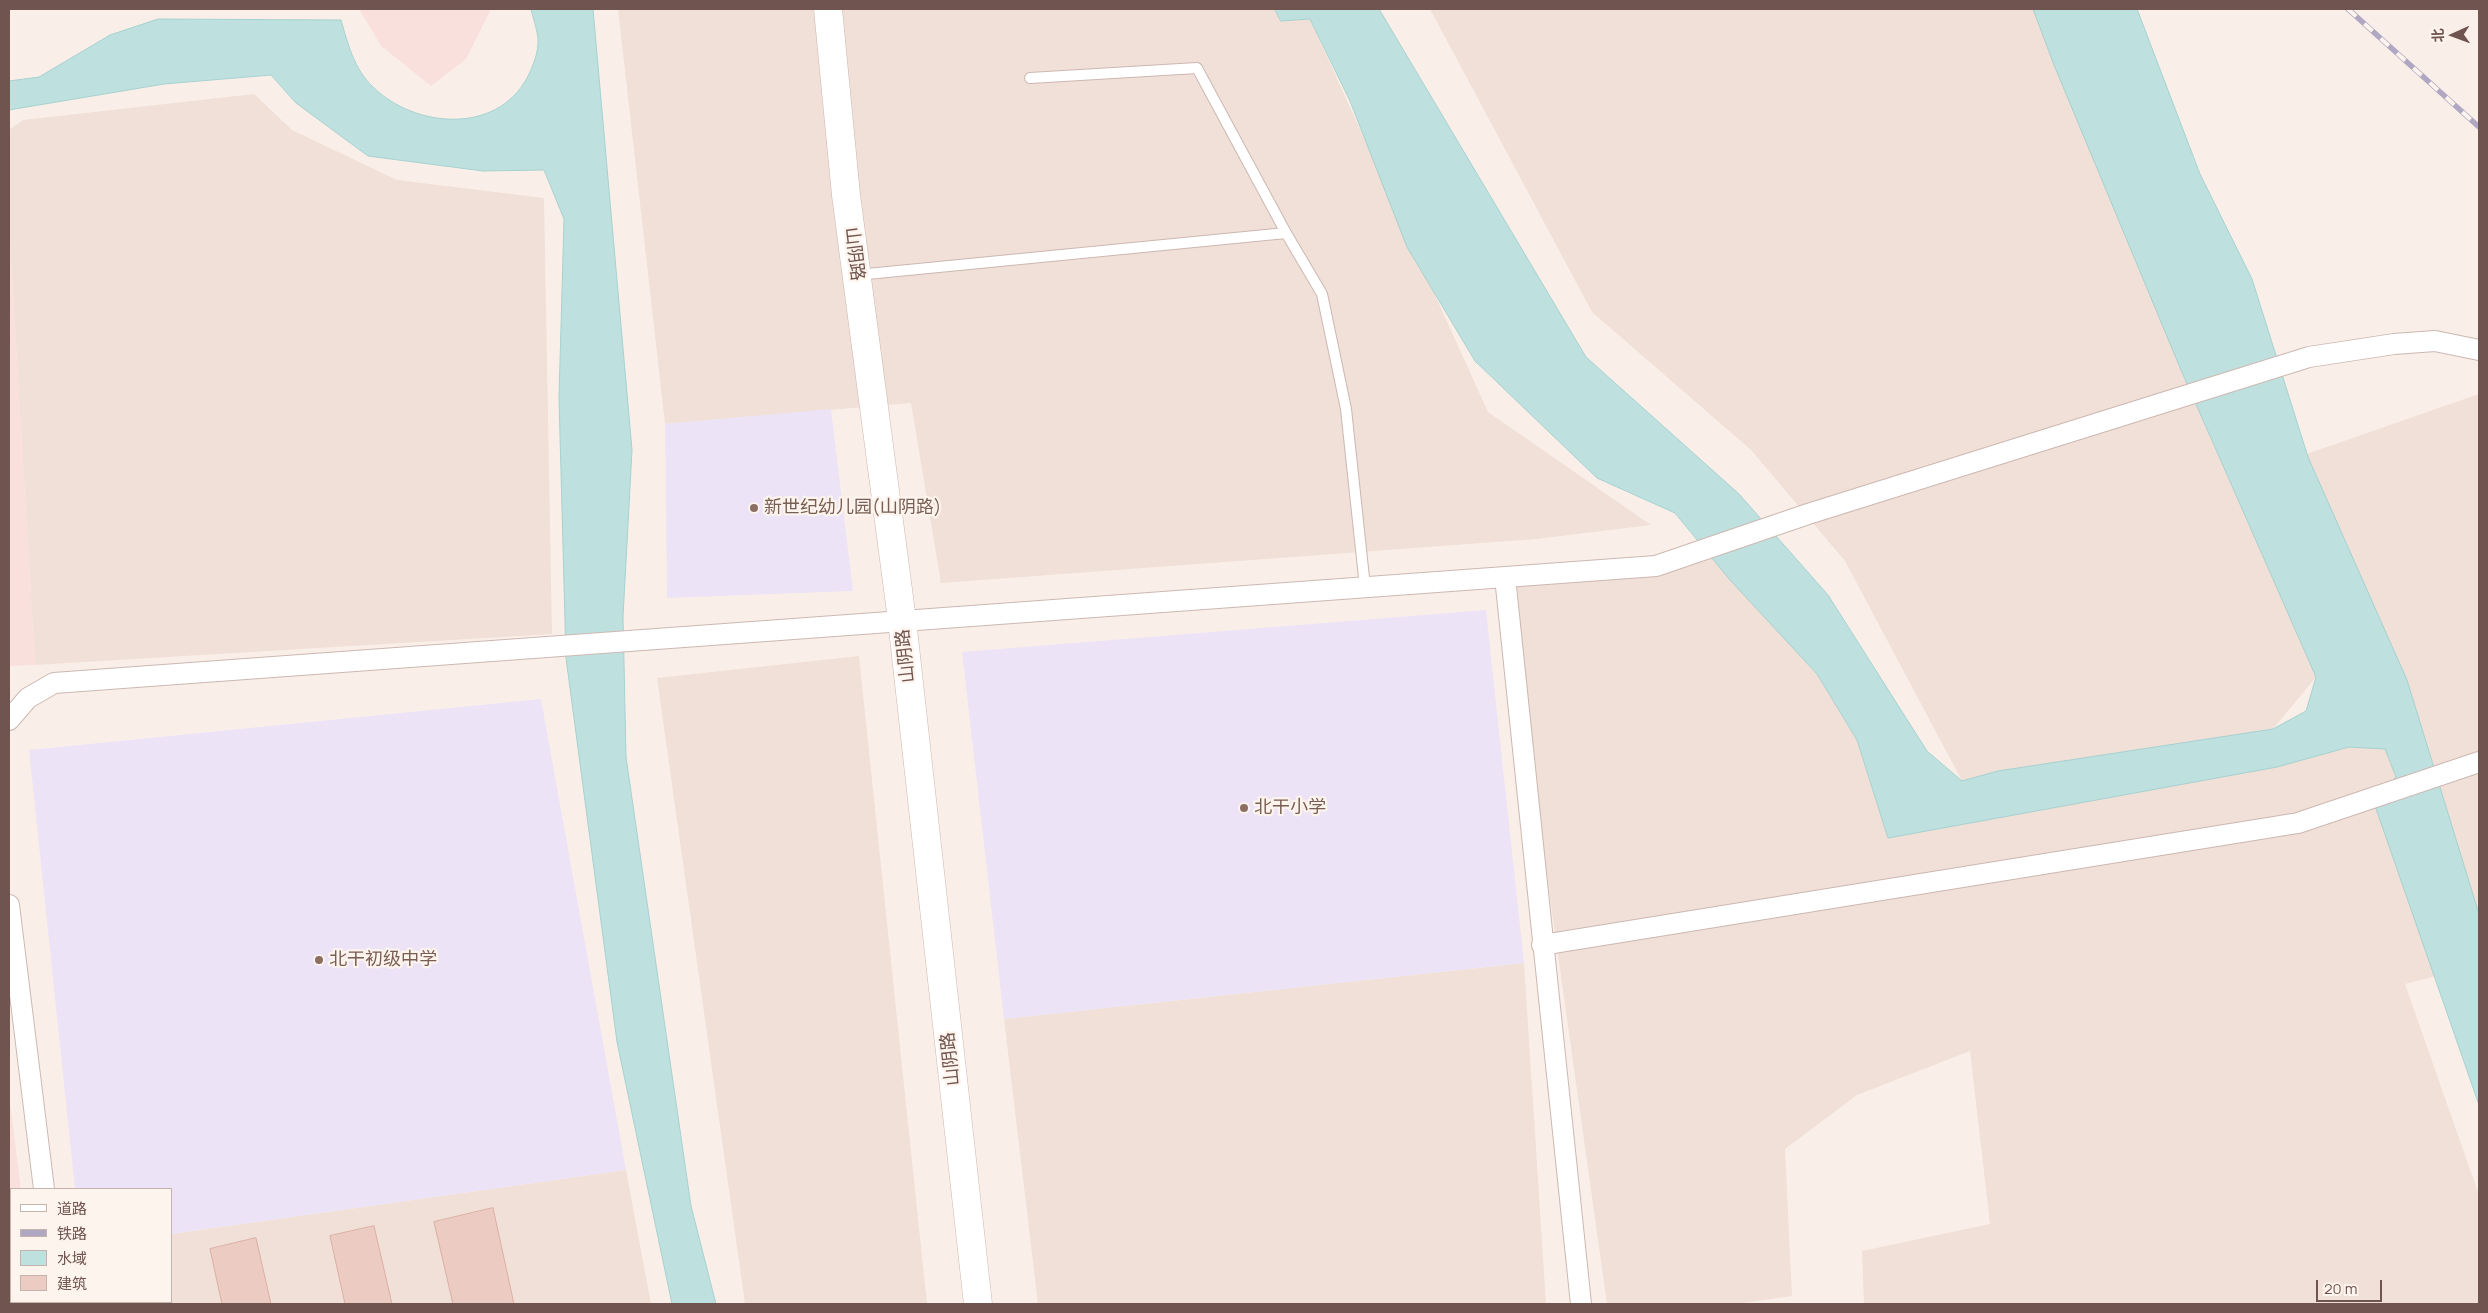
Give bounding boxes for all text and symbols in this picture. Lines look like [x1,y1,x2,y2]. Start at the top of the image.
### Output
north arrow [2428,10,2478,60]
text: 北 [2428,28,2447,43]
street label: 山阴路 [840,226,868,282]
place label: 新世纪幼儿园(山阴路) [764,497,941,519]
marker: 新世纪幼儿园(山阴路) [748,502,760,514]
street label: 山阴路 [892,628,920,684]
place label: 北干小学 [1254,797,1326,819]
marker: 北干小学 [1238,802,1250,814]
place label: 北干初级中学 [329,949,437,971]
marker: 北干初级中学 [313,954,325,966]
street label: 山阴路 [937,1031,965,1087]
legend [10,1188,172,1303]
text: 道路 [57,1198,87,1219]
text: 铁路 [57,1223,87,1244]
text: 水域 [57,1248,87,1269]
scale bar [2318,1270,2384,1302]
text: 建筑 [57,1273,87,1294]
text: 20 m [2324,1278,2357,1299]

